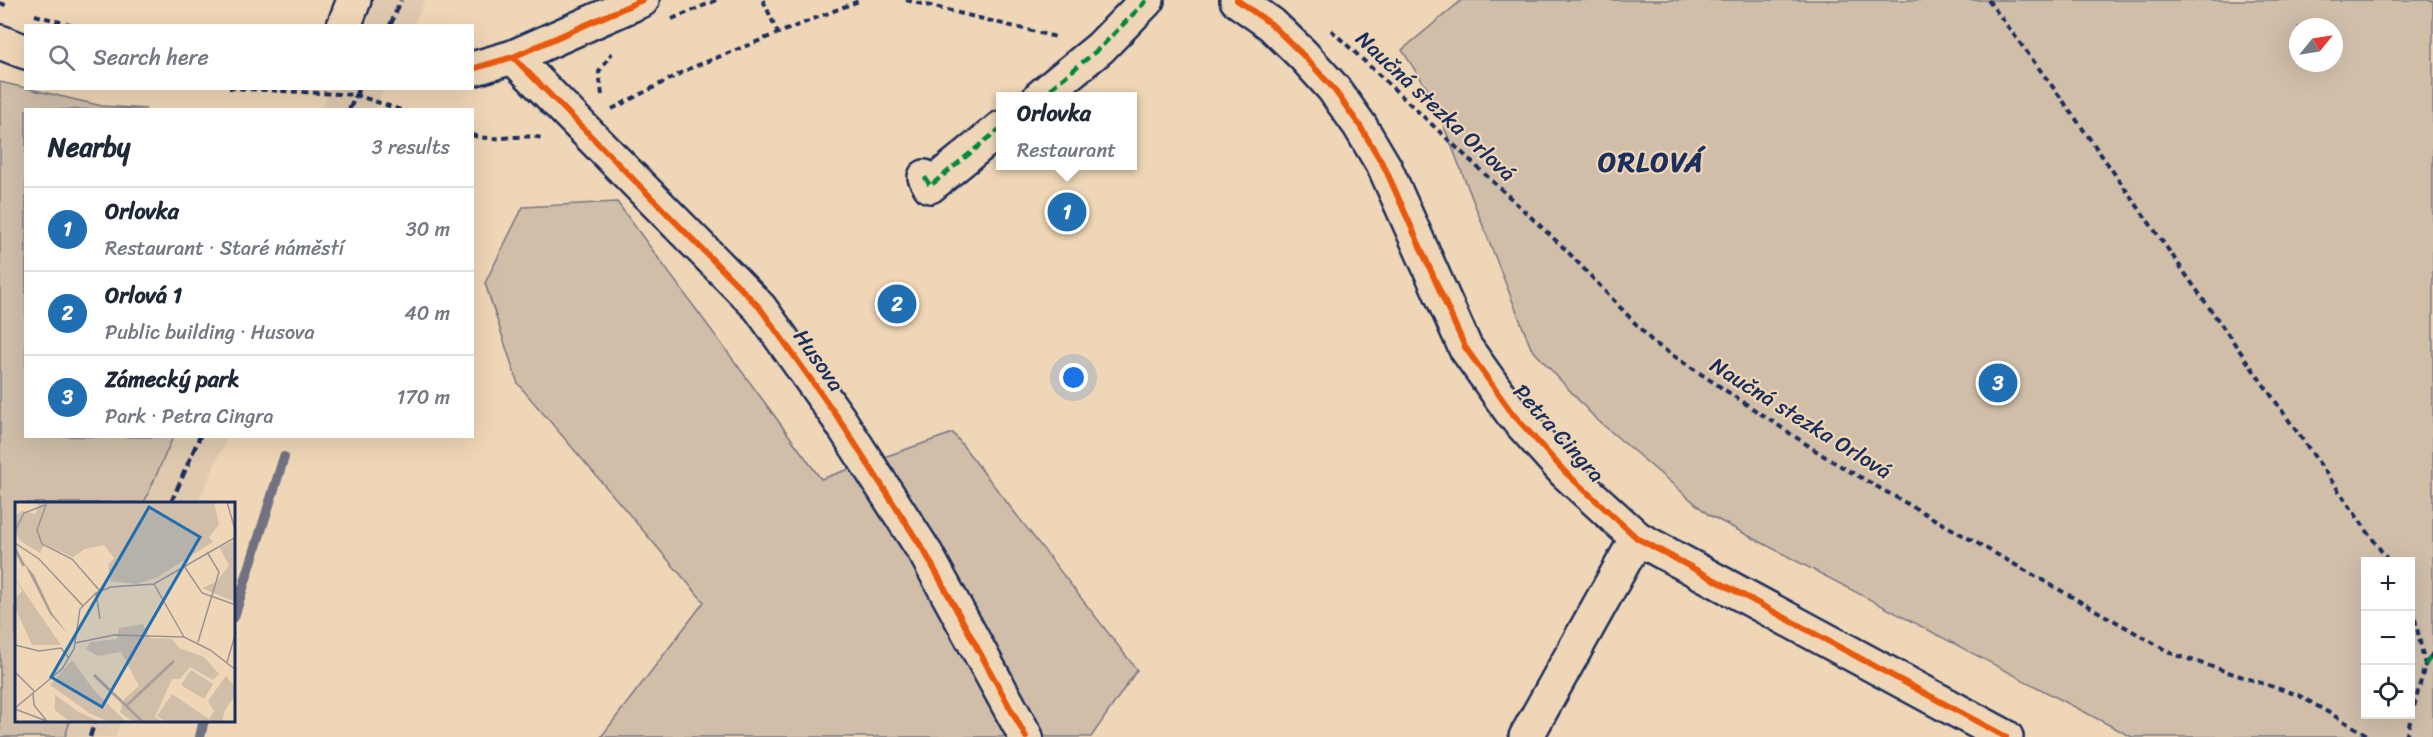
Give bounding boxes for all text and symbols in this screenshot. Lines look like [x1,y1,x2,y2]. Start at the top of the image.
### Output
north arrow [2289,18,2343,72]
street label: Naučná stezka Orlová [1346,21,1526,191]
search box [24,24,474,90]
text: Search here [93,38,209,77]
icon: search [45,41,78,74]
popup [996,92,1137,170]
text: Orlovka [1017,94,1091,133]
text: Nearby [48,124,130,170]
text: 3 results [372,130,450,165]
text: Restaurant [1017,133,1116,168]
district label: ORLOVÁ [1598,137,1706,186]
pin: 1 [1048,190,1086,234]
text: Orlovka [105,192,179,231]
text: 1 [63,212,72,247]
text: 30 m [406,212,450,247]
text: Restaurant · Staré náměstí [105,231,344,266]
text: Orlová 1 [105,276,182,315]
pin: 2 [878,282,916,326]
text: 2 [62,296,73,331]
text: 40 m [404,296,450,331]
text: Public building · Husova [105,315,314,350]
street label: Husova [783,320,855,400]
street label: Naučná stezka Orlová [1702,346,1900,490]
text: Zámecký park [105,360,239,399]
pin: 3 [1978,360,2018,406]
your location [1059,363,1088,392]
street label: Petra Cingra [1503,374,1615,492]
text: 3 [62,380,73,415]
text: 170 m [397,380,450,415]
text: Park · Petra Cingra [105,399,274,434]
inset map [15,502,236,722]
map controls [2361,557,2415,719]
button: + [2361,557,2415,611]
button: − [2361,611,2415,665]
button: locate [2361,665,2415,719]

